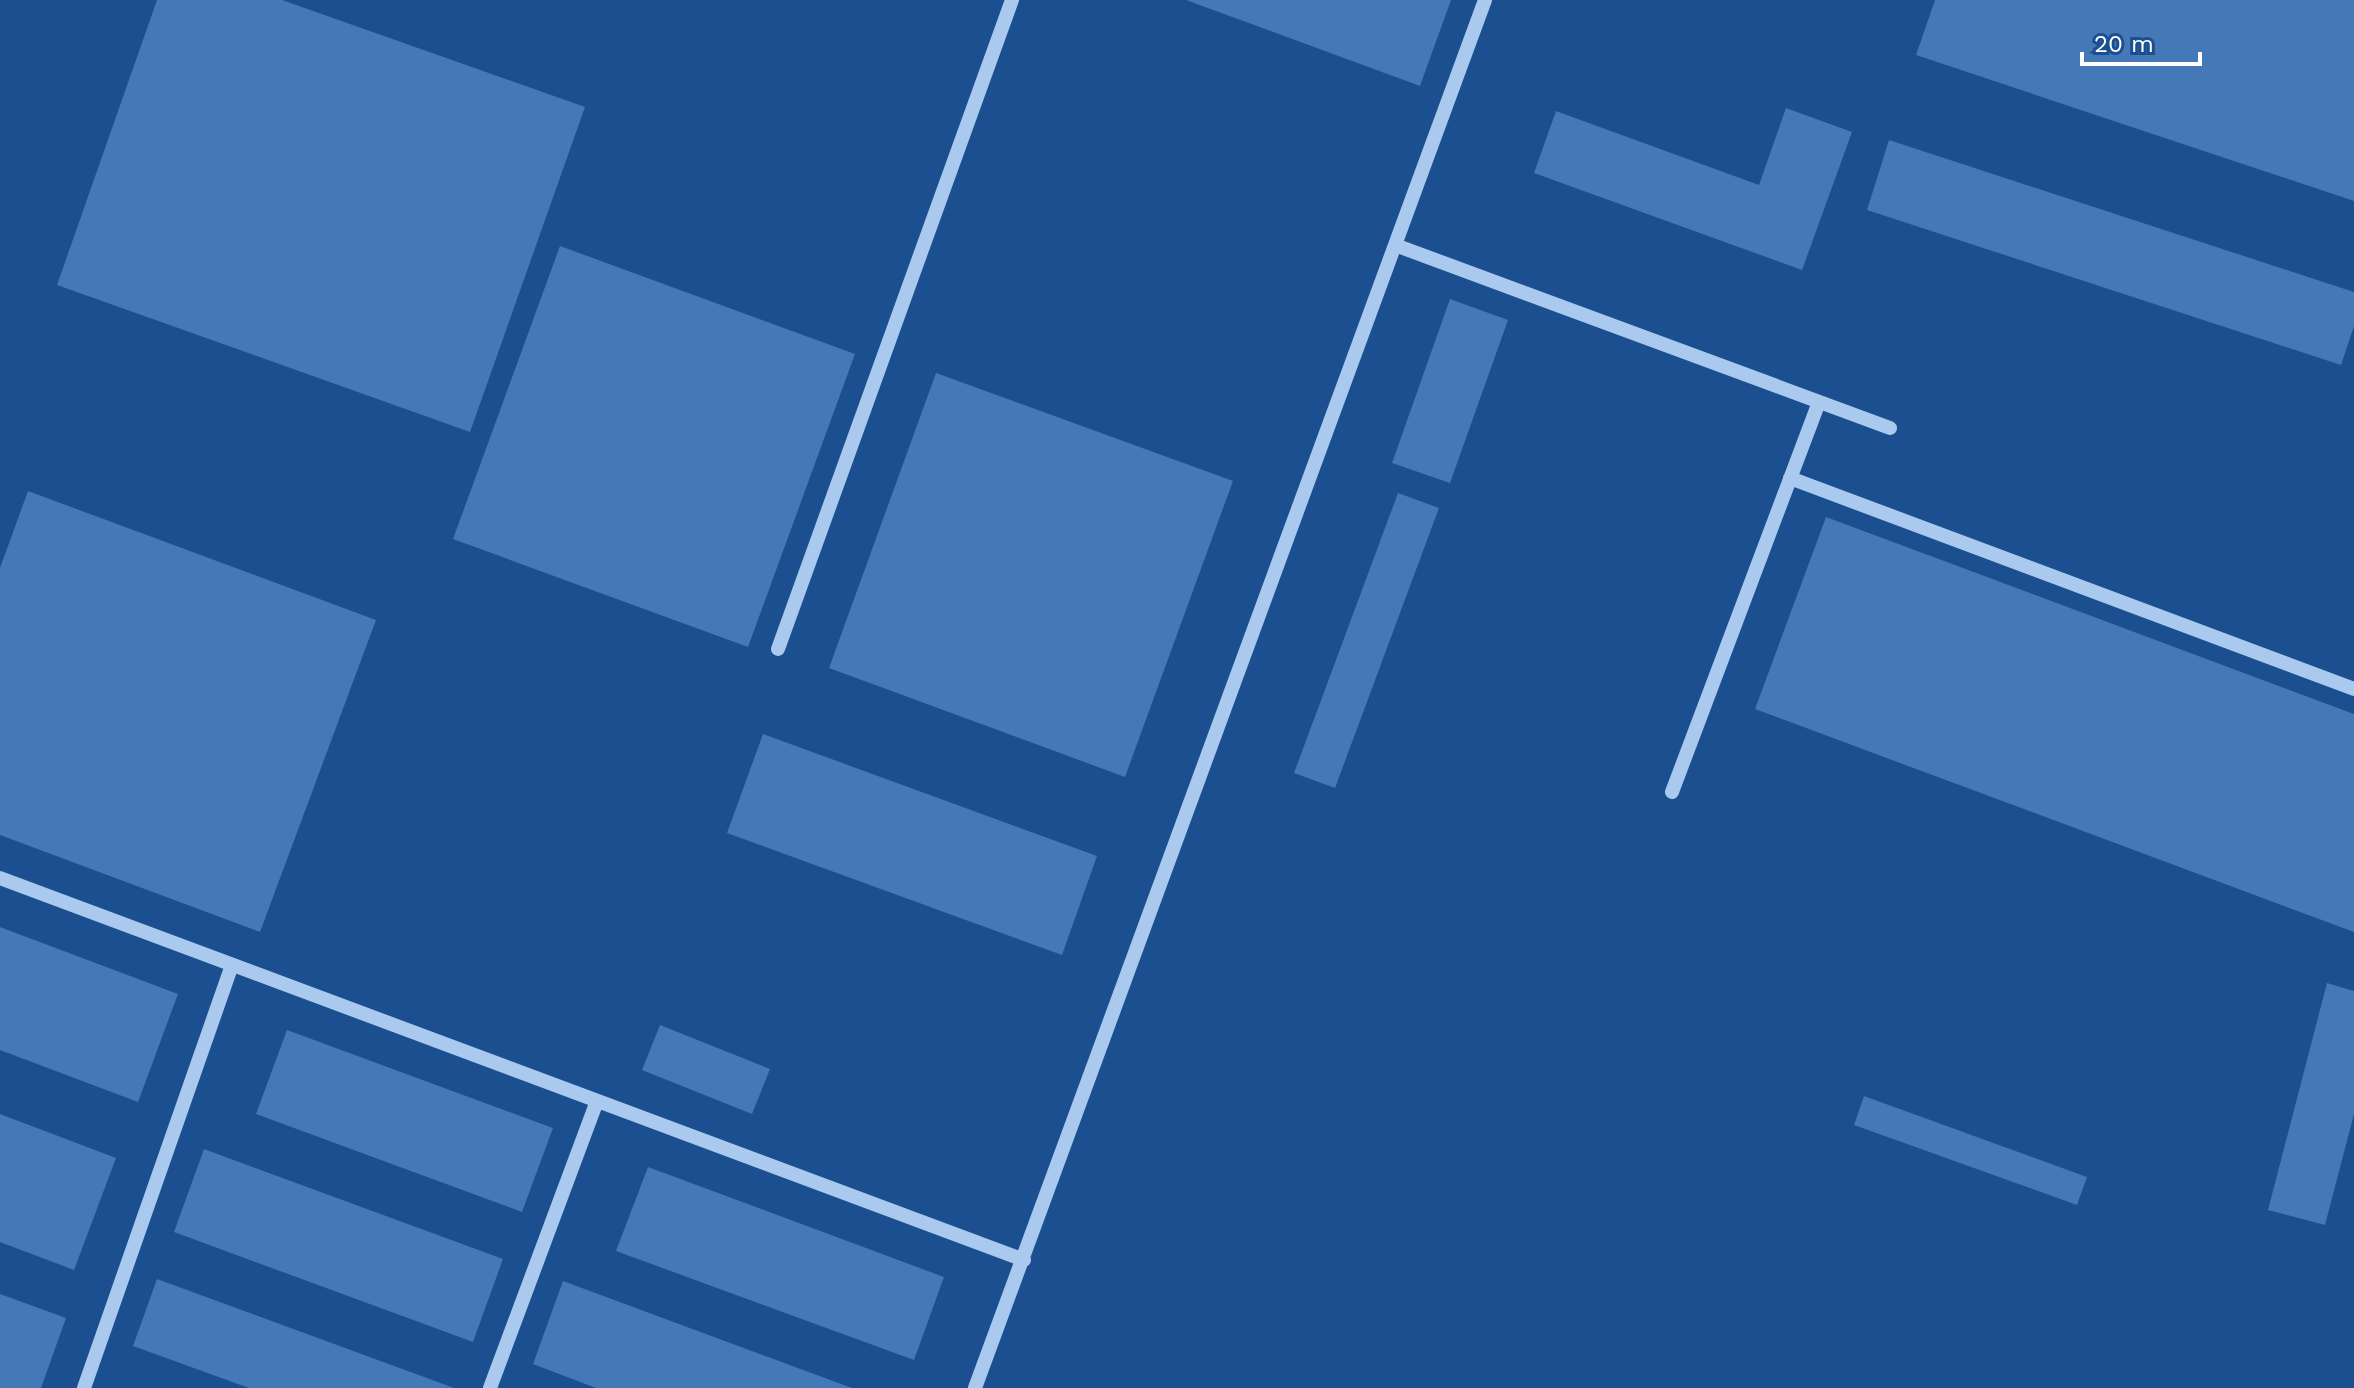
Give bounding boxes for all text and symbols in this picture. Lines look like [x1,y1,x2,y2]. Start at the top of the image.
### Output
scale bar [2082,16,2200,66]
text: 20 m [2094,30,2154,58]

